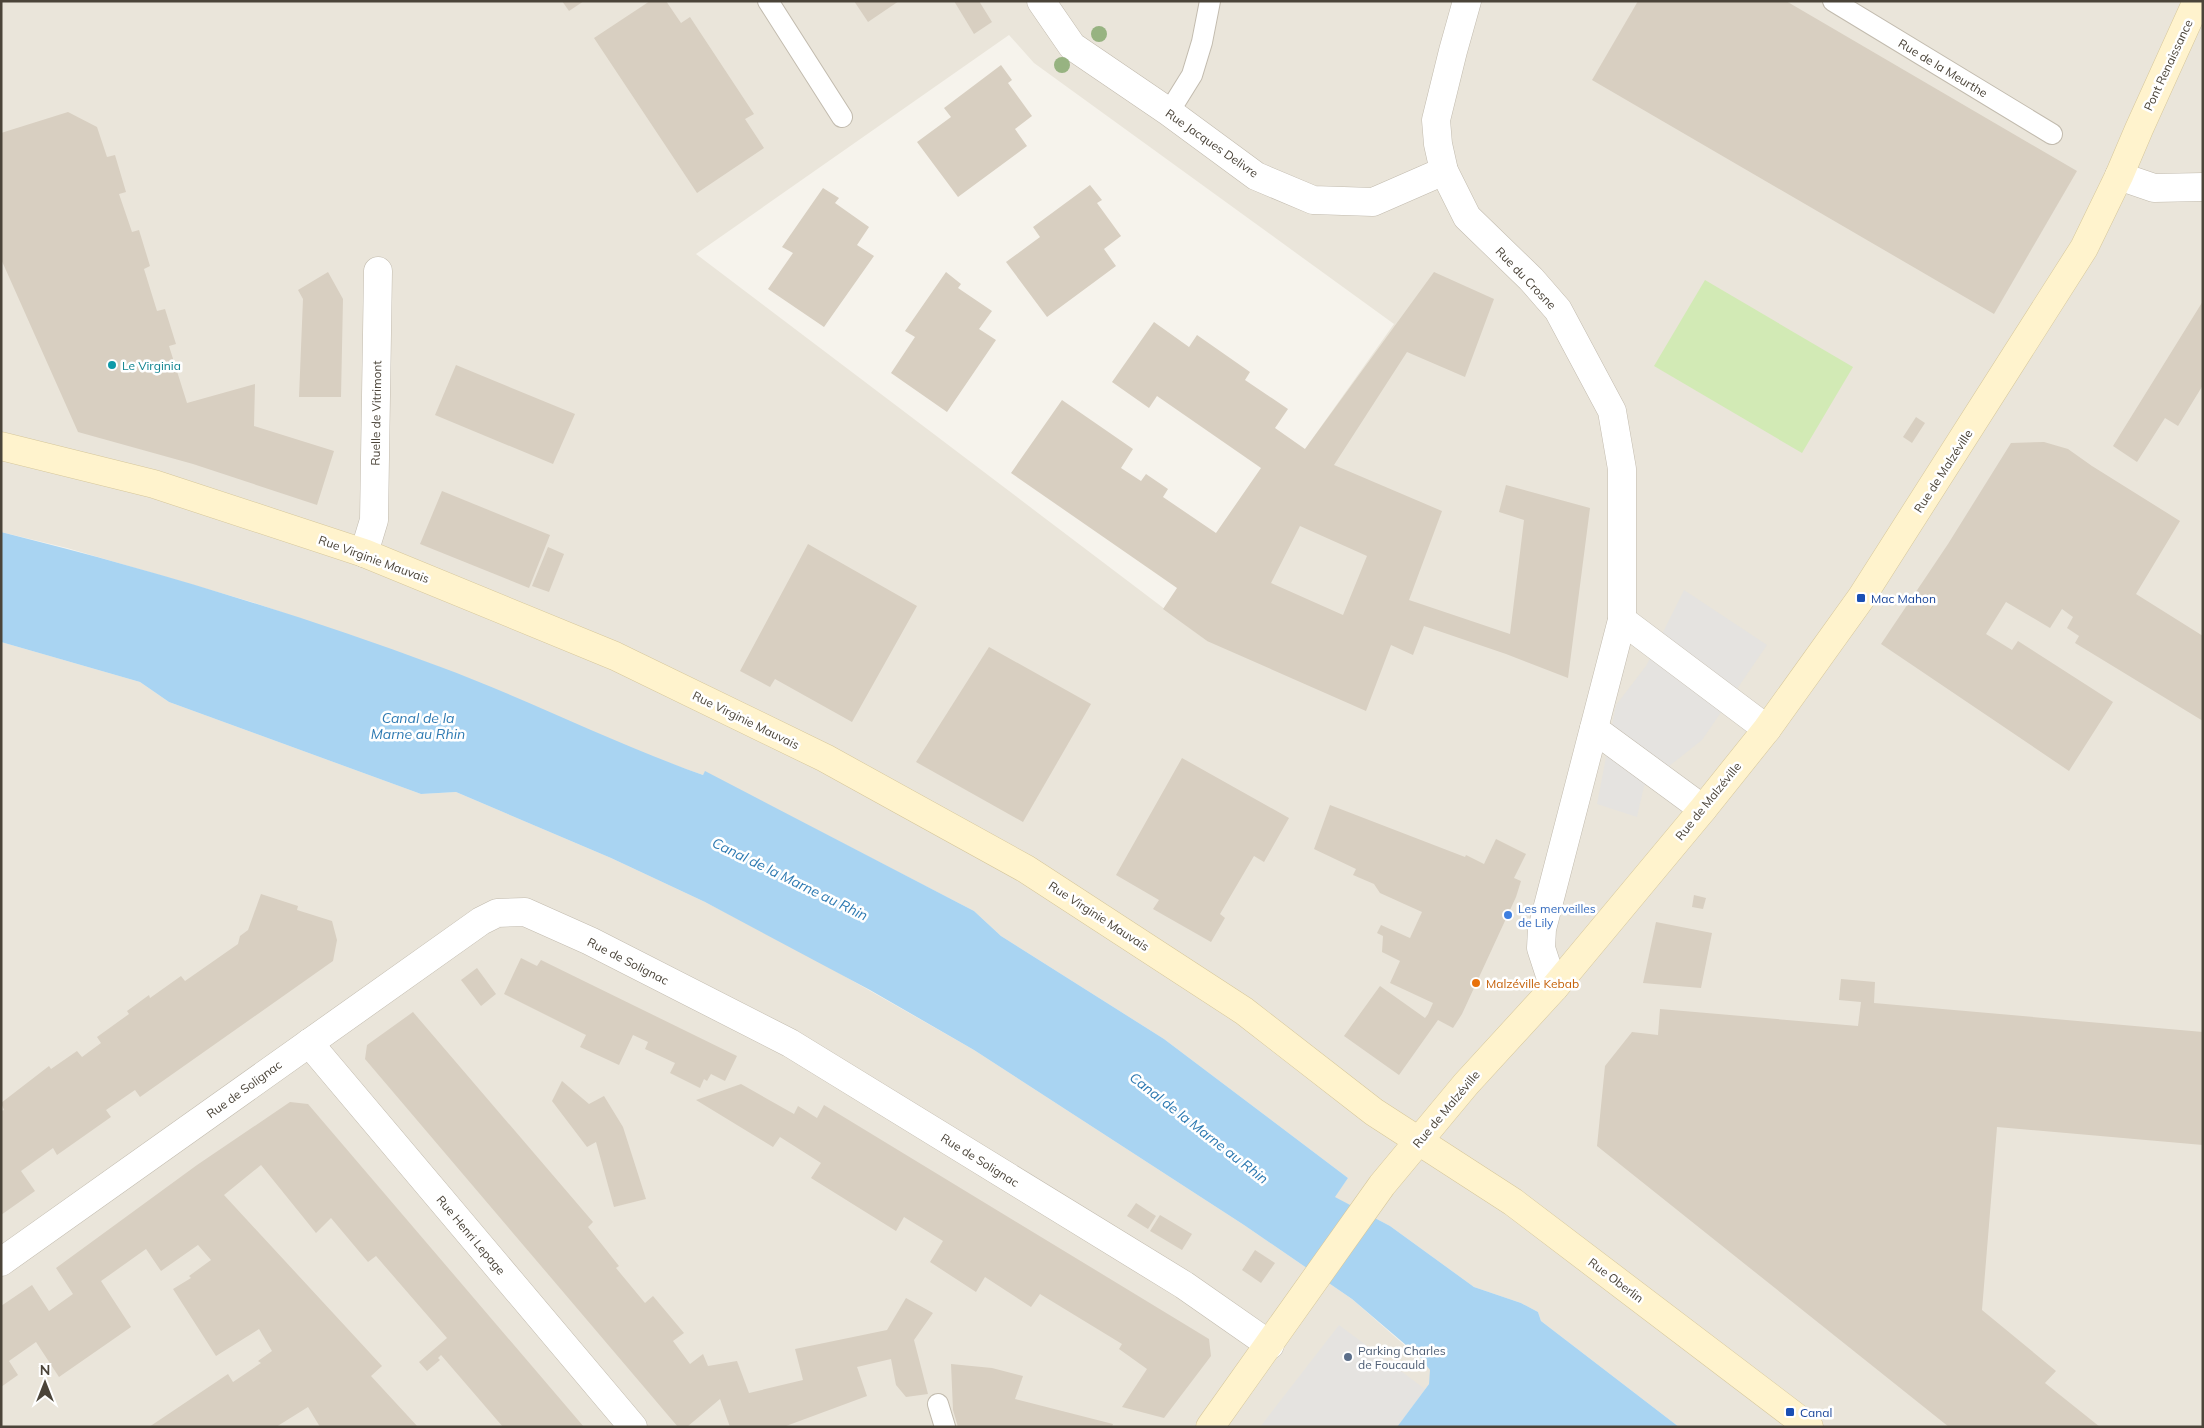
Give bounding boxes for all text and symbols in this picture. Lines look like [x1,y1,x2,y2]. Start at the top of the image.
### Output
street label: Pont Renaissance [2140,17,2196,113]
street label: Rue de la Meurthe [1896,36,1990,100]
street label: Rue Jacques Delivre [1163,105,1261,181]
street label: Rue du Crosne [1492,244,1560,312]
place label: Le Virginia [122,358,181,373]
marker: Le Virginia [106,359,118,371]
street label: Ruelle de Vitrimont [368,360,384,466]
street label: Rue de Malzéville [1911,427,1975,515]
street label: Rue Virginie Mauvais [317,532,431,586]
place label: Mac Mahon [1871,591,1936,606]
marker: Mac Mahon [1855,592,1867,604]
street label: Rue Virginie Mauvais [690,688,802,752]
water label: Canal de la Marne au Rhin [371,709,465,743]
street label: Rue de Malzéville [1672,759,1744,843]
water label: Canal de la Marne au Rhin [709,833,871,925]
street label: Rue Virginie Mauvais [1046,878,1152,954]
place label: Les merveilles de Lily [1518,901,1596,930]
marker: Les merveilles de Lily [1502,909,1514,921]
street label: Rue de Solignac [585,934,671,988]
place label: Malzéville Kebab [1486,976,1579,991]
marker: Malzéville Kebab [1470,977,1482,989]
street label: Rue de Solignac [204,1057,285,1121]
street label: Rue de Malzéville [1409,1067,1483,1151]
water label: Canal de la Marne au Rhin [1126,1068,1272,1188]
street label: Rue de Solignac [938,1130,1022,1190]
street label: Rue Henri Lepage [433,1192,509,1278]
street label: Rue Oberlin [1586,1254,1646,1306]
place label: Parking Charles de Foucauld [1358,1343,1446,1372]
marker: Parking Charles de Foucauld [1342,1351,1354,1363]
north arrow [20,1358,70,1408]
text: N [40,1361,50,1379]
place label: Canal [1800,1405,1832,1420]
marker: Canal [1784,1406,1796,1418]

